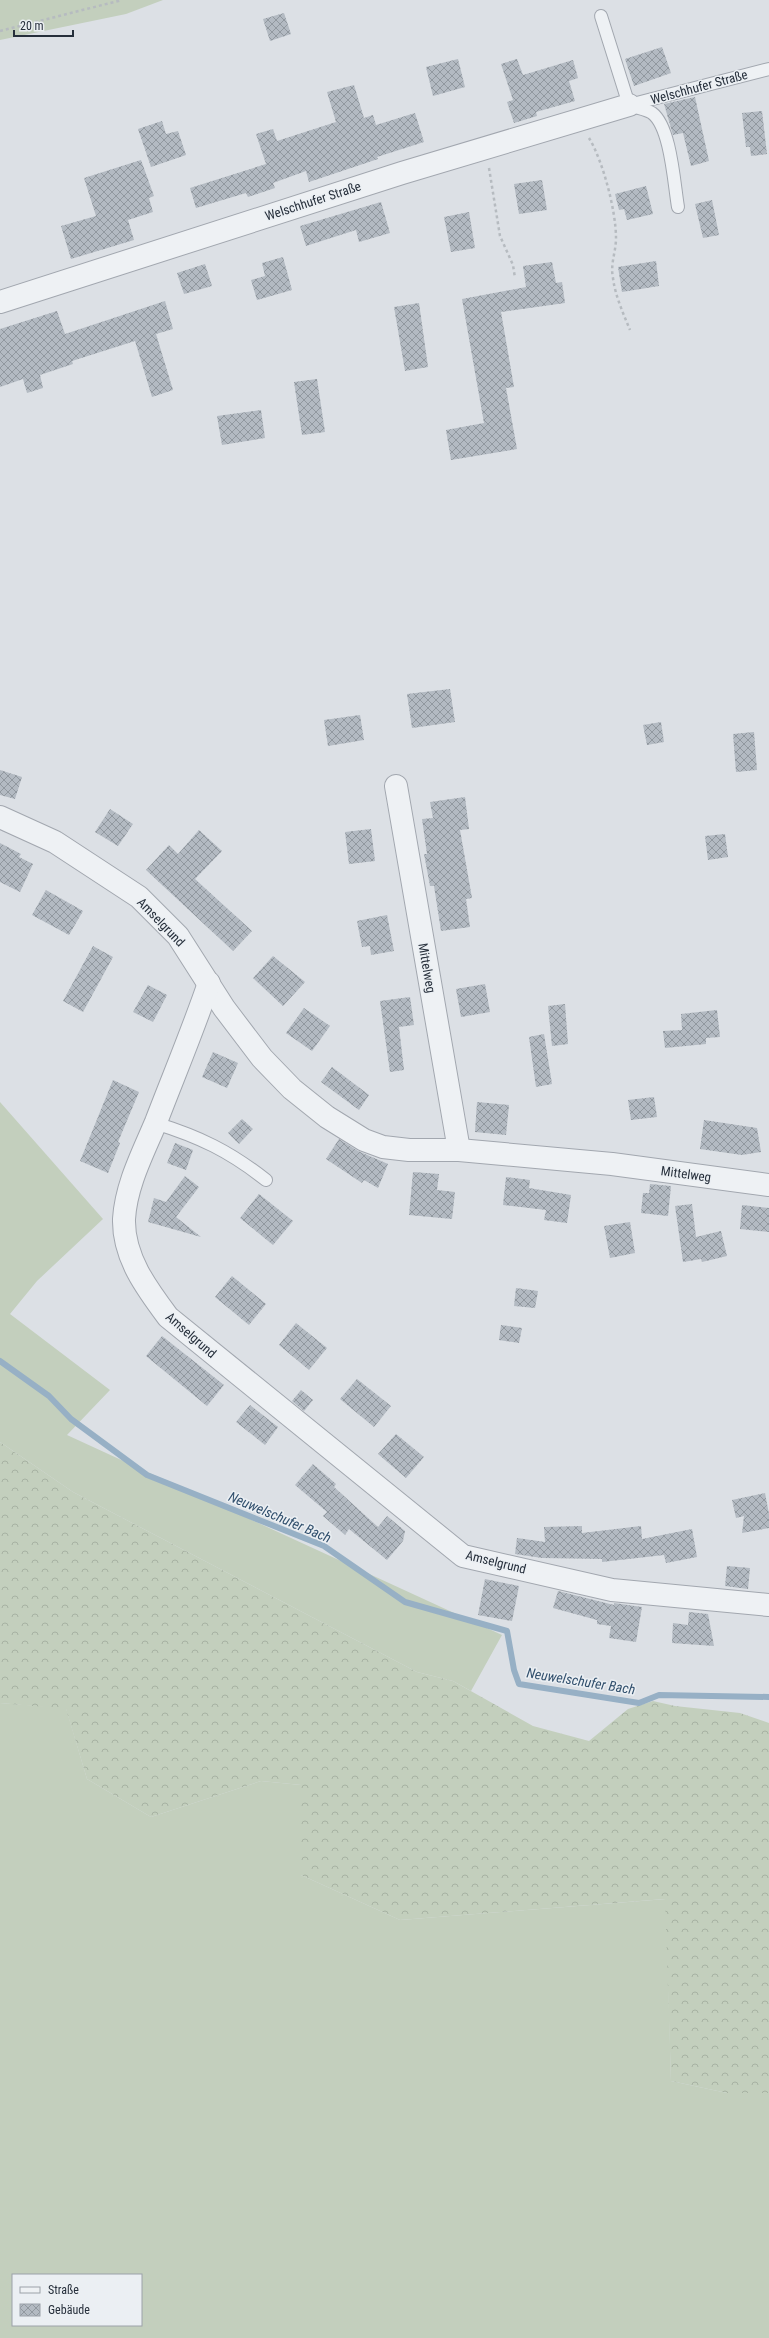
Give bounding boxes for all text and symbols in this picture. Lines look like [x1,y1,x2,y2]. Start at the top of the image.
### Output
scale bar [14,12,73,38]
text: 20 m [20,19,44,33]
street label: Welschhufer Straße [649,67,749,107]
street label: Welschhufer Straße [263,178,363,224]
street label: Amselgrund [134,895,188,949]
street label: Mittelweg [415,942,439,994]
street label: Mittelweg [660,1163,712,1185]
street label: Amselgrund [163,1309,219,1361]
water label: Neuwelschufer Bach [226,1488,334,1546]
street label: Amselgrund [464,1547,528,1577]
water label: Neuwelschufer Bach [526,1665,636,1697]
legend [12,2274,142,2326]
text: Straße [48,2283,79,2297]
text: Gebäude [48,2303,90,2317]

